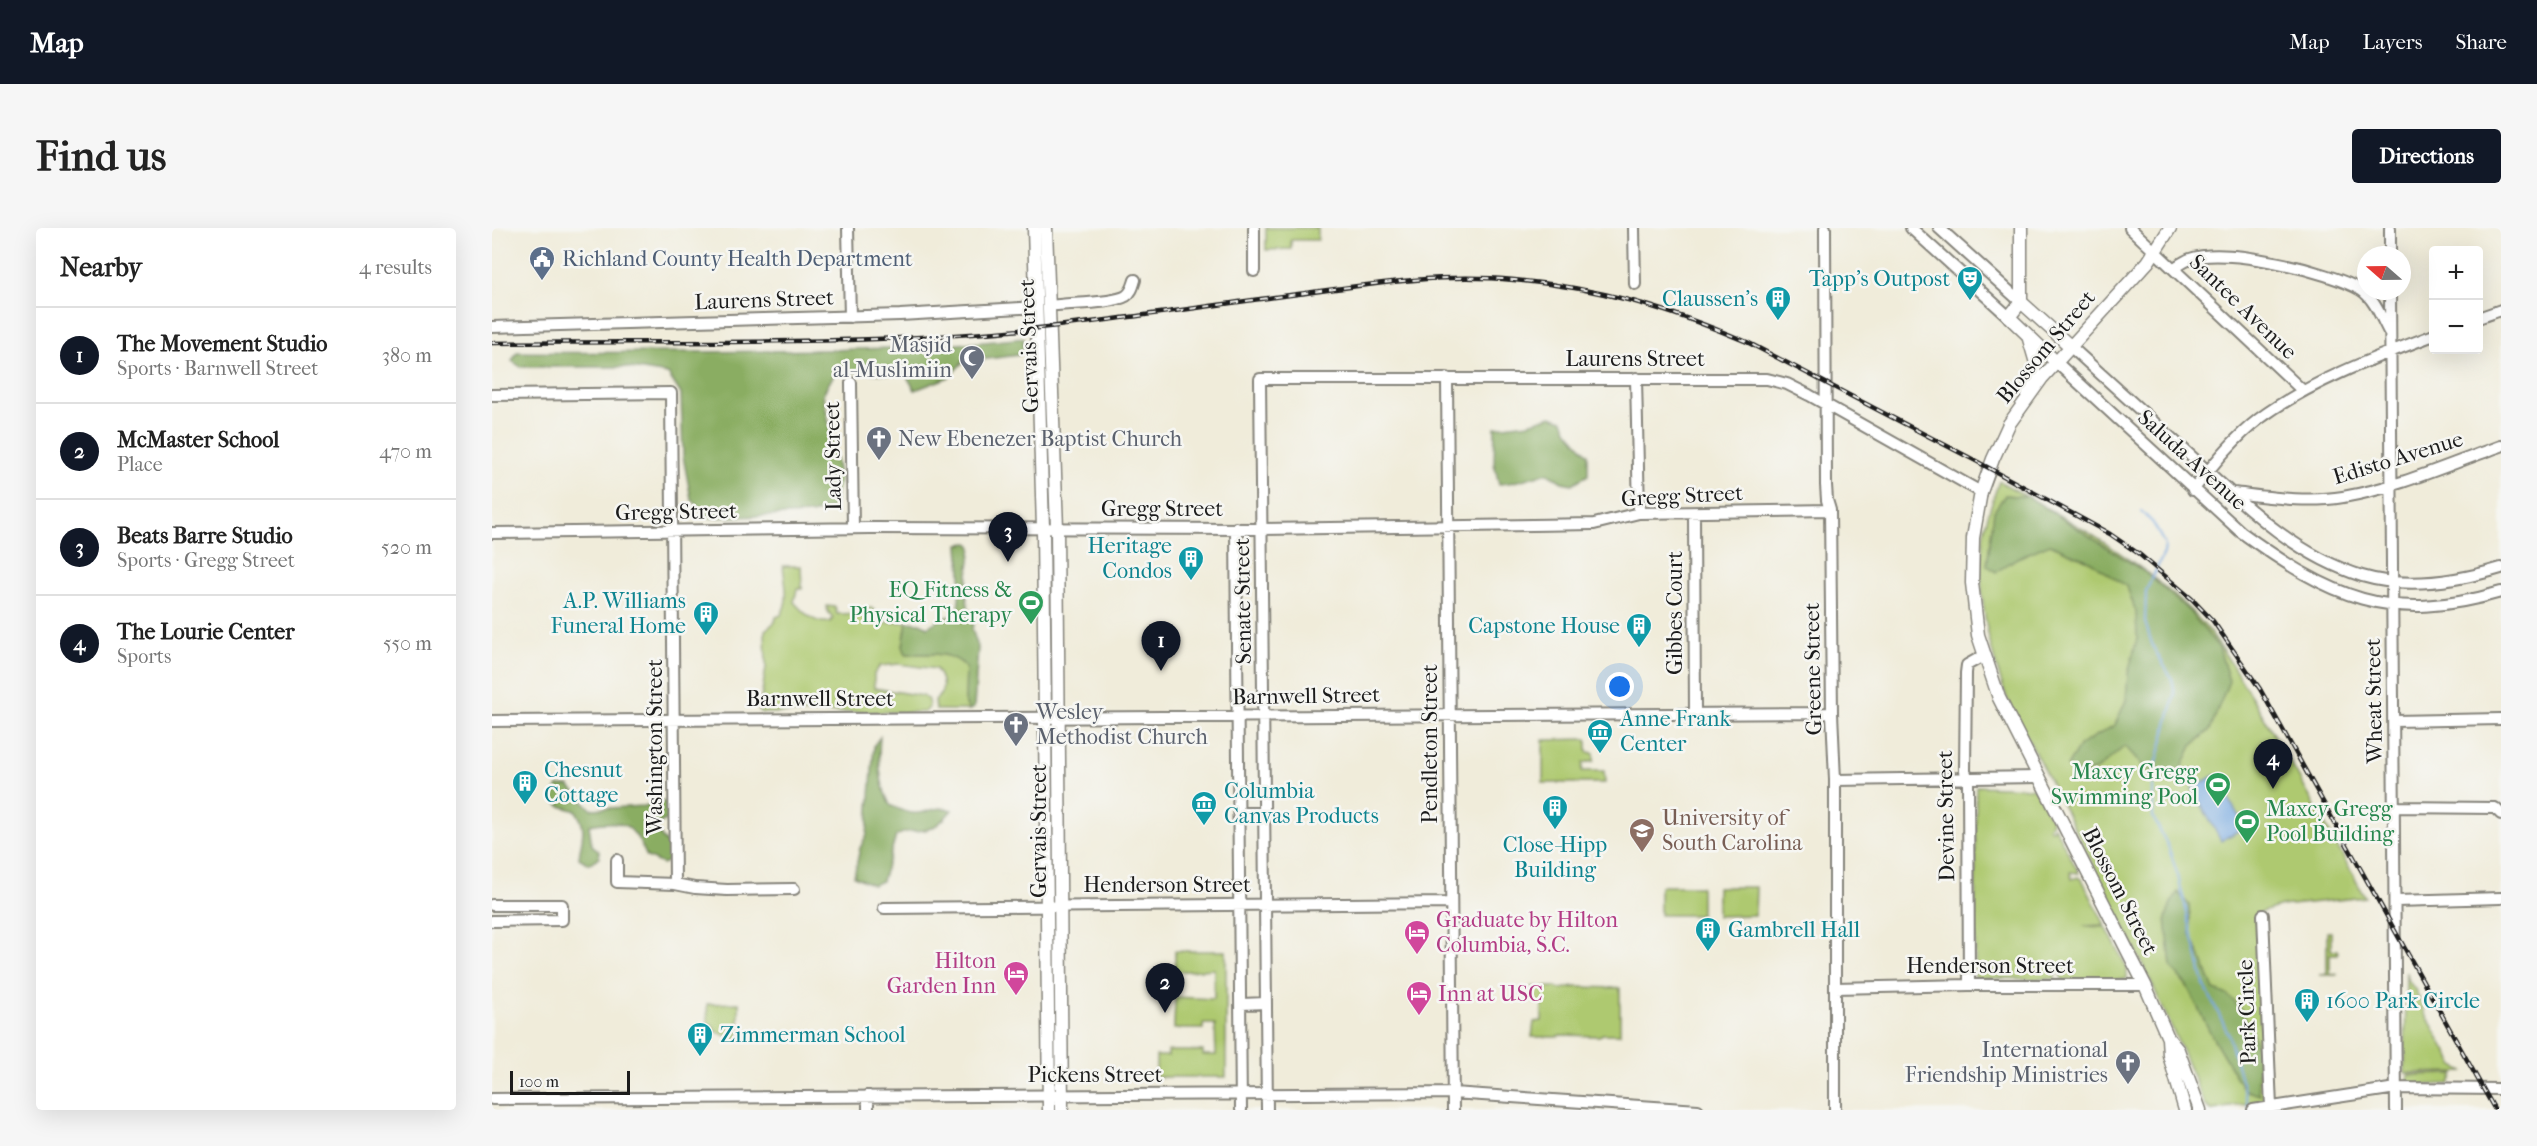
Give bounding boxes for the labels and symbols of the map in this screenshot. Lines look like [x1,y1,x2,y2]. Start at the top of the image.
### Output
public building icon: Richland County Health Department [527,244,557,282]
place label: Richland County Health Department [562,246,913,272]
north arrow [2357,246,2411,300]
street label: Santee Avenue [2184,249,2302,365]
theatre icon: Tapp's Outpost [1955,264,1985,302]
place label: Tapp's Outpost [1809,266,1950,292]
street label: Gervais Street [1014,278,1044,414]
building icon: Claussen's [1763,284,1793,322]
street label: Laurens Street [694,285,834,315]
street label: Blossom Street [1991,285,2101,409]
place label: Claussen's [1662,286,1758,312]
place label: Masjid al-Muslimiin [833,332,953,383]
mosque icon: Masjid al-Muslimiin [957,343,987,381]
street label: Laurens Street [1565,346,1705,372]
street label: Lady Street [819,401,847,511]
street label: Saluda Avenue [2132,404,2252,516]
church icon: New Ebenezer Baptist Church [864,424,894,462]
place label: New Ebenezer Baptist Church [898,426,1183,452]
street label: Edisto Avenue [2330,426,2466,490]
street label: Gregg Street [1620,480,1744,512]
street label: Gregg Street [1101,496,1223,522]
street label: Gregg Street [615,498,737,526]
pin: 3 [988,512,1028,562]
place label: Heritage Condos [1088,533,1172,584]
street label: Senate Street [1229,537,1257,665]
building icon: Heritage Condos [1176,544,1206,582]
street label: Gibbes Court [1662,551,1688,675]
place label: EQ Fitness & Physical Therapy [849,577,1013,628]
place label: A.P. Williams Funeral Home [551,588,686,639]
sports icon: EQ Fitness & Physical Therapy [1016,588,1046,626]
building icon: A.P. Williams Funeral Home [691,599,721,637]
street label: Greene Street [1799,602,1827,736]
building icon: Capstone House [1624,611,1654,649]
place label: Capstone House [1468,613,1620,639]
pin: 1 [1142,622,1180,671]
street label: Wheat Street [2360,638,2388,765]
street label: Washington Street [642,659,668,836]
street label: Pendleton Street [1417,664,1443,824]
your location [1605,672,1634,701]
street label: Barnwell Street [1232,682,1380,710]
street label: Barnwell Street [746,686,894,712]
place label: Wesley Methodist Church [1035,699,1208,750]
place label: Anne Frank Center [1619,706,1731,757]
church icon: Wesley Methodist Church [1001,710,1031,748]
museum icon: Anne Frank Center [1585,717,1615,755]
pin: 4 [2254,740,2292,789]
street label: Devine Street [1932,750,1960,882]
place label: Chesnut Cottage [544,757,623,808]
place label: Maxcy Gregg Swimming Pool [2051,759,2198,810]
street label: Gervais Street [1026,764,1052,898]
building icon: Chesnut Cottage [510,768,540,806]
sports icon: Maxcy Gregg Swimming Pool [2203,770,2233,808]
place label: Columbia Canvas Products [1224,778,1379,829]
museum icon: Columbia Canvas Products [1189,789,1219,827]
building icon: Close-Hipp Building [1540,793,1570,831]
place label: Maxcy Gregg Pool Building [2266,796,2394,847]
place label: University of South Carolina [1662,805,1803,856]
sports icon: Maxcy Gregg Pool Building [2232,807,2262,845]
school or university icon: University of South Carolina [1627,816,1657,854]
street label: Blossom Street [2077,823,2163,959]
place label: Close-Hipp Building [1503,832,1607,883]
street label: Henderson Street [1083,872,1251,898]
place label: Graduate by Hilton Columbia, S.C. [1436,907,1618,958]
building icon: Gambrell Hall [1693,915,1723,953]
place label: Gambrell Hall [1728,917,1860,943]
hotel icon: Graduate by Hilton Columbia, S.C. [1402,918,1432,956]
place label: Hilton Garden Inn [887,948,996,999]
street label: Henderson Street [1906,953,2074,979]
hotel icon: Hilton Garden Inn [1001,959,1031,997]
street label: Park Circle [2232,959,2262,1065]
pin: 2 [1146,964,1184,1013]
hotel icon: Inn at USC [1404,979,1434,1017]
place label: Inn at USC [1438,981,1543,1007]
building icon: 1600 Park Circle [2292,986,2322,1024]
place label: 1600 Park Circle [2326,988,2480,1014]
building icon: Zimmerman School [685,1020,715,1058]
place label: Zimmerman School [720,1022,906,1048]
place label: International Friendship Ministries [1905,1037,2108,1088]
church icon: International Friendship Ministries [2113,1048,2143,1086]
street label: Pickens Street [1028,1062,1163,1088]
scale bar [510,1068,630,1096]

